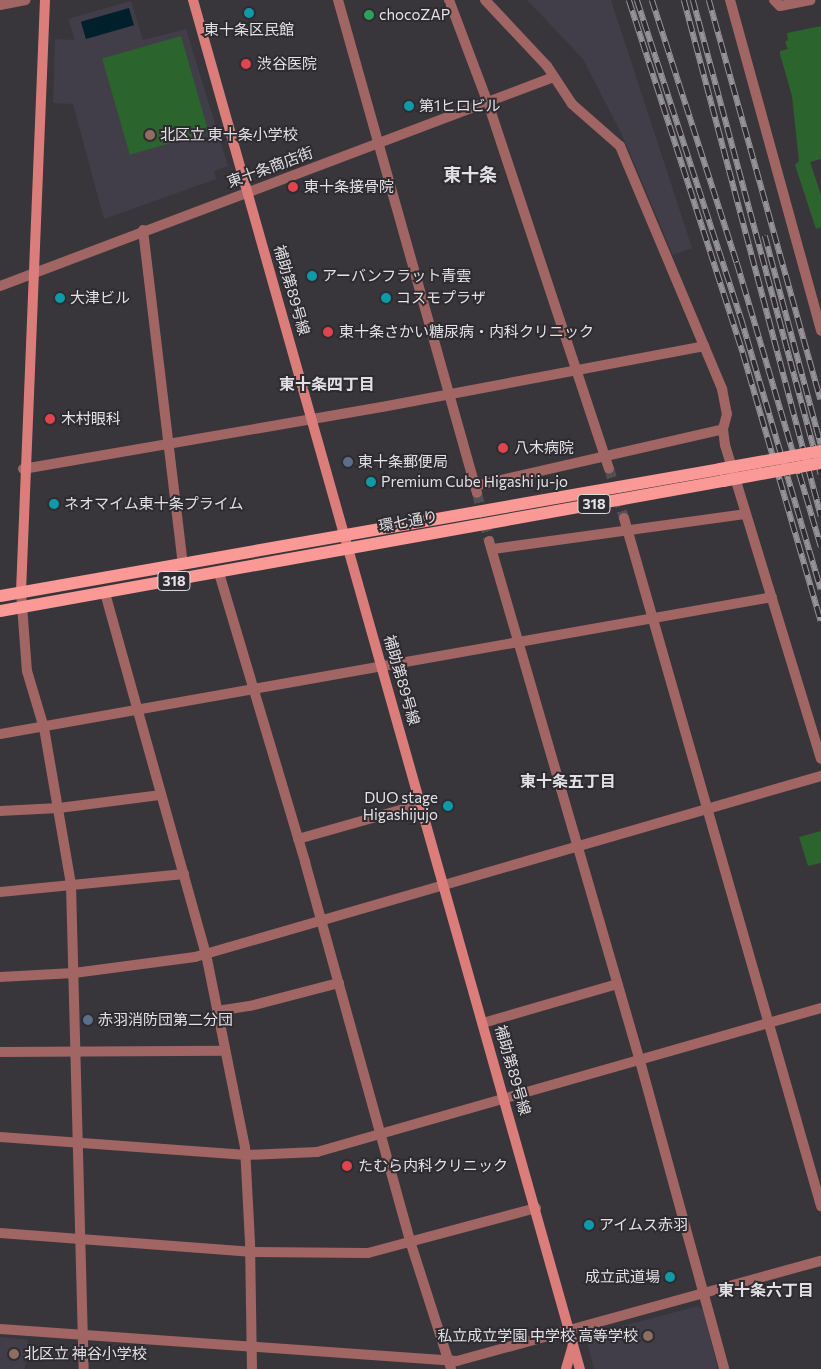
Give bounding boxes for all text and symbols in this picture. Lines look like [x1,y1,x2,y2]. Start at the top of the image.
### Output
place label: chocoZAP [379,6,450,24]
marker: 東十条区民館 [243,7,255,19]
marker: chocoZAP [363,9,375,21]
place label: 東十条区民館 [204,21,294,39]
place label: 渋谷医院 [257,55,317,73]
marker: 渋谷医院 [239,57,253,71]
place label: 第1ヒロビル [419,97,500,115]
marker: 第1ヒロビル [403,100,415,112]
place label: 北区立 東十条小学校 [160,126,298,144]
marker: 北区立 東十条小学校 [144,129,156,141]
street label: 東十条商店街 [225,143,315,191]
district label: 東十条 [443,163,497,185]
place label: 東十条接骨院 [304,178,394,196]
marker: 東十条接骨院 [286,180,300,194]
street label: 補助第89号線 [271,243,313,337]
place label: アーバンフラット青雲 [322,267,471,285]
marker: アーバンフラット青雲 [306,270,318,282]
place label: 大津ビル [70,289,130,307]
place label: コスモプラザ [396,289,486,307]
marker: 大津ビル [54,292,66,304]
marker: コスモプラザ [380,292,392,304]
place label: 東十条さかい糖尿病・内科クリニック [339,323,594,341]
marker: 東十条さかい糖尿病・内科クリニック [321,325,335,339]
district label: 東十条四丁目 [279,374,375,394]
place label: 木村眼科 [61,410,121,428]
marker: 木村眼科 [43,412,57,426]
place label: 八木病院 [514,439,574,457]
marker: 八木病院 [496,441,510,455]
place label: 東十条郵便局 [358,453,448,471]
marker: 東十条郵便局 [342,456,354,468]
place label: Premium Cube Higashi ju-jo [381,473,568,491]
marker: Premium Cube Higashi ju-jo [365,476,377,488]
road number: 318 [576,492,612,516]
place label: ネオマイム東十条プライム [64,495,244,513]
marker: ネオマイム東十条プライム [48,498,60,510]
street label: 環七通り [377,507,439,535]
road number: 318 [156,570,192,592]
street label: 補助第89号線 [381,633,423,727]
district label: 東十条五丁目 [520,771,616,791]
place label: DUO stage Higashijujo [363,788,438,823]
marker: DUO stage Higashijujo [442,800,454,812]
place label: 赤羽消防団第二分団 [98,1011,233,1029]
marker: 赤羽消防団第二分団 [82,1014,94,1026]
street label: 補助第89号線 [492,1023,534,1117]
place label: たむら内科クリニック [358,1157,508,1175]
marker: たむら内科クリニック [340,1159,354,1173]
place label: アイムス赤羽 [599,1216,689,1234]
marker: アイムス赤羽 [583,1219,595,1231]
place label: 成立武道場 [585,1268,660,1286]
marker: 成立武道場 [664,1271,676,1283]
district label: 東十条六丁目 [718,1280,814,1300]
place label: 私立成立学園 中学校 高等学校 [437,1327,638,1345]
marker: 私立成立学園 中学校 高等学校 [642,1330,654,1342]
place label: 北区立 神谷小学校 [24,1345,147,1363]
marker: 北区立 神谷小学校 [8,1348,20,1360]

